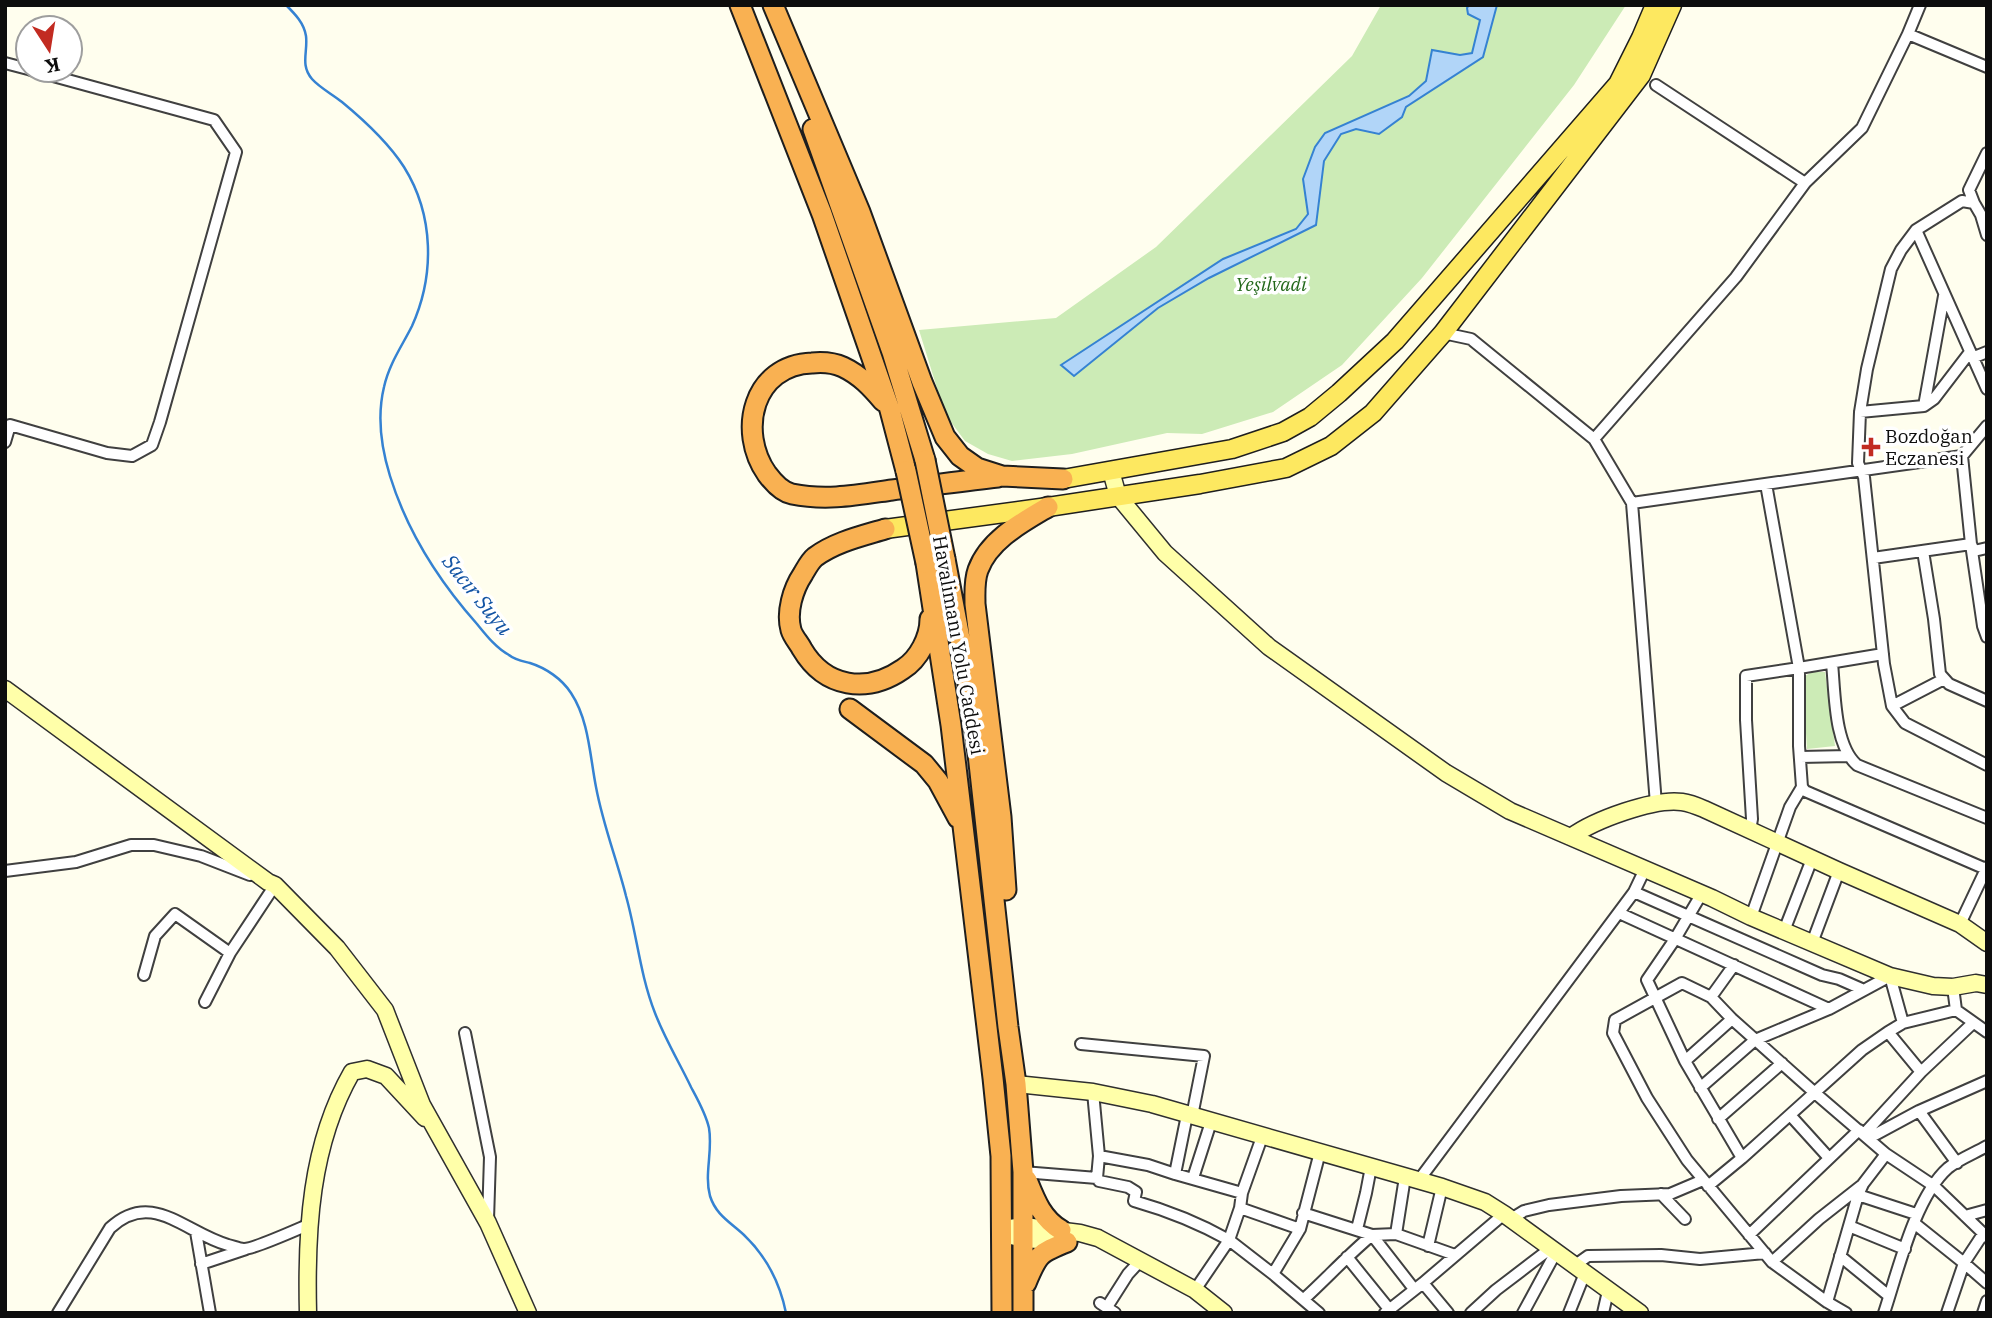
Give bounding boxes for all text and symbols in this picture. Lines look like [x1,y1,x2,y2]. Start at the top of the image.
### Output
north arrow [14,14,84,84]
text: K [42,52,62,79]
park label: Yeşilvadi [1235,272,1307,296]
place label: Bozdoğan Eczanesi [1885,424,1973,470]
marker: Bozdoğan Eczanesi [1863,439,1879,455]
street label: Havalimanı Yolu Caddesi [928,533,990,757]
water label: Sacır Suyu [436,547,519,641]

